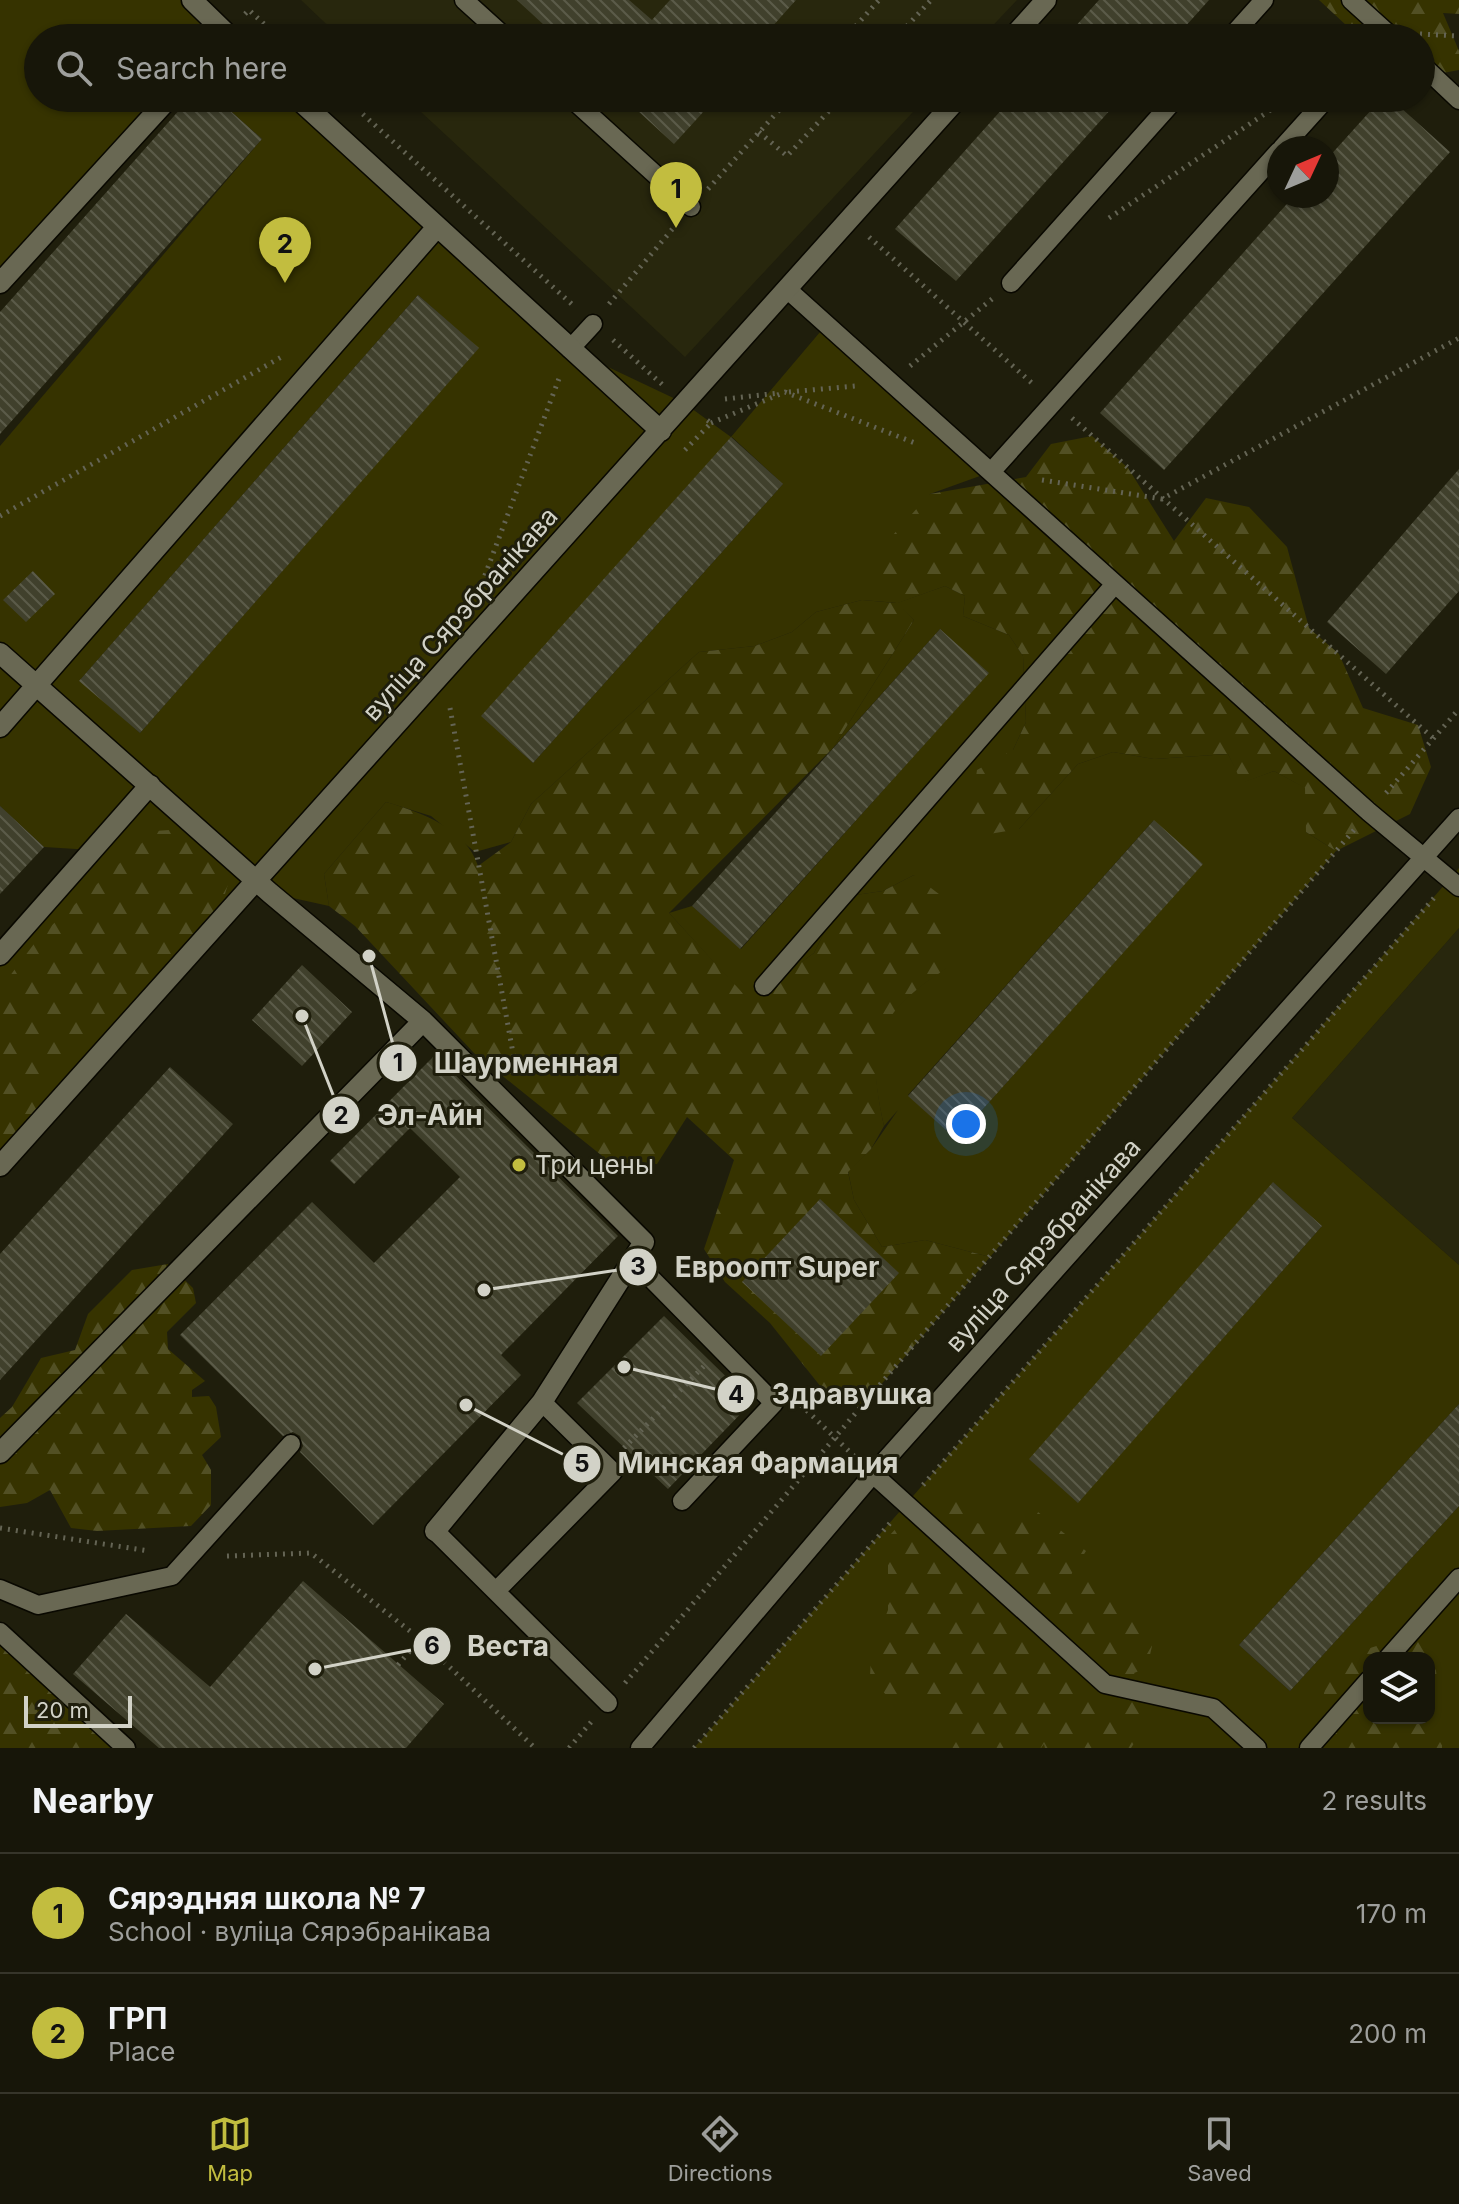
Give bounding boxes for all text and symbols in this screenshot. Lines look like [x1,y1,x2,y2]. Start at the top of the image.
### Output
search box [24,24,1435,112]
icon: search [52,46,96,90]
text: Search here [116,50,288,86]
north arrow [1267,136,1339,208]
pin: 1 [650,162,702,228]
pin: 2 [259,217,311,283]
street label: вуліца Сярэбранікава [356,500,564,727]
callout: Шаурменная [378,1037,634,1089]
text: Шаурменная [434,1046,618,1080]
text: 1 [393,1048,403,1077]
callout: Эл-Айн [321,1089,499,1141]
text: Эл-Айн [377,1098,483,1132]
text: 2 [333,1101,349,1130]
your location [946,1104,986,1144]
street label: вуліца Сярэбранікава [939,1131,1147,1358]
place label: Три цены [535,1149,654,1180]
marker: Три цены [510,1156,528,1174]
callout: Евроопт Super [618,1241,895,1293]
text: Евроопт Super [675,1250,879,1284]
text: 3 [630,1252,646,1281]
callout: Здравушка [716,1368,949,1420]
text: Здравушка [772,1377,932,1411]
text: 4 [728,1380,744,1409]
callout: Минская Фармация [562,1438,915,1490]
text: Минская Фармация [617,1446,899,1480]
text: 5 [574,1449,590,1478]
callout: Веста [412,1620,565,1672]
text: Веста [467,1629,549,1663]
text: 6 [424,1631,440,1660]
map controls [1363,1652,1435,1724]
button: layers [1363,1652,1435,1724]
scale bar [24,1692,132,1728]
text: 20 m [36,1697,89,1723]
text: Nearby [32,1780,154,1821]
text: 2 results [1322,1785,1427,1816]
text: Сярэдняя школа № 7 [108,1880,426,1916]
text: 1 [52,1898,64,1929]
text: 170 m [1356,1898,1427,1929]
text: School · вуліца Сярэбранікава [108,1916,491,1947]
text: ГРП [108,2000,167,2036]
text: 2 [50,2018,66,2049]
text: 200 m [1348,2018,1427,2049]
text: Place [108,2036,176,2067]
tab: Map [207,2112,253,2186]
tab: Directions [668,2112,773,2186]
tab: Saved [1187,2112,1252,2186]

